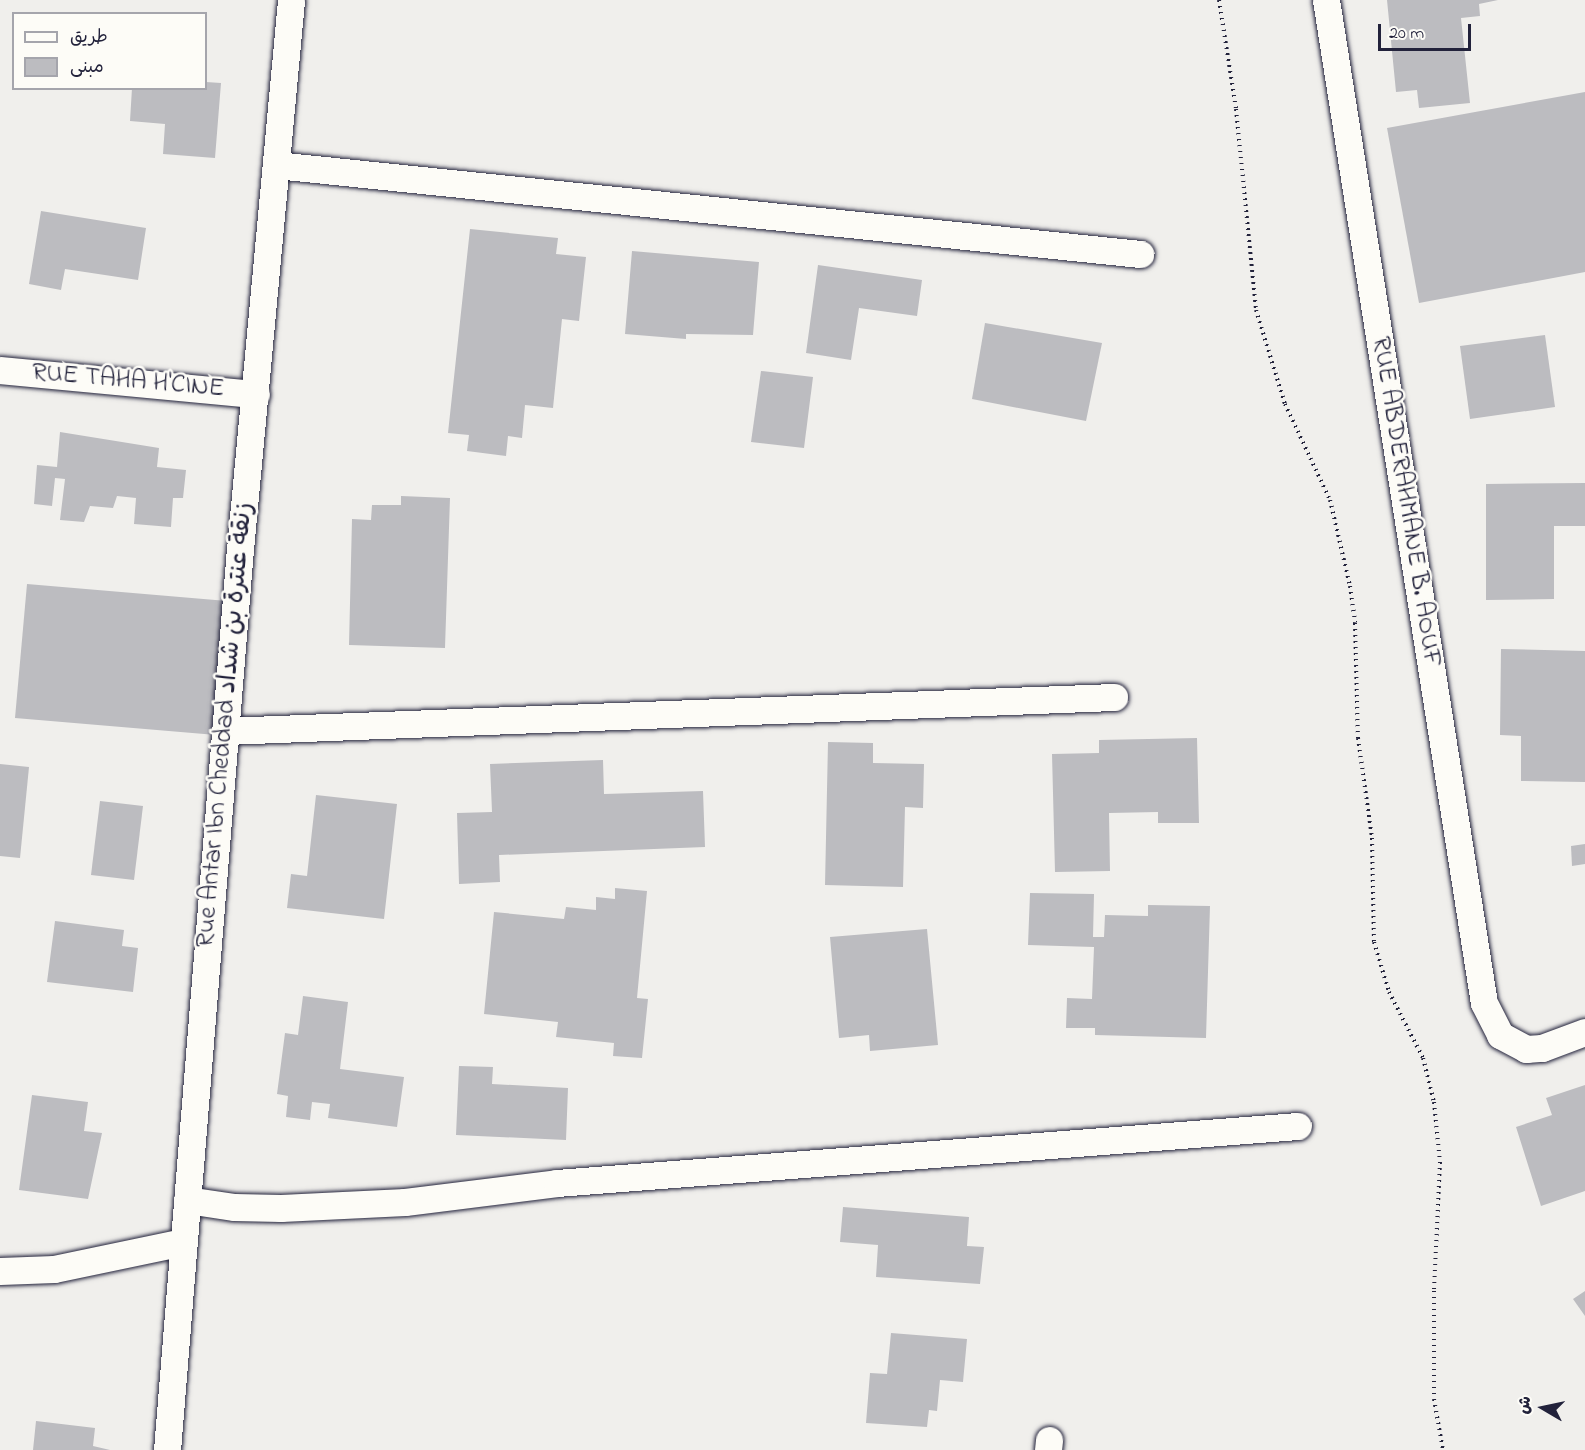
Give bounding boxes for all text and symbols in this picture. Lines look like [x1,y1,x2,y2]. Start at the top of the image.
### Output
legend [12,12,207,90]
scale bar [1381,12,1474,50]
text: 20 m [1389,21,1424,47]
text: طريق [70,25,108,51]
text: مبنى [70,55,104,81]
street label: RUE ABDERAHMANE B. AOUF [1363,335,1447,669]
street label: RUE TAHA H'CINE [30,358,226,406]
street label: Rue Antar Ibn Cheddad زنقة عنترة بن شداد [191,501,261,949]
north arrow [1513,1378,1573,1438]
text: ش [1512,1395,1538,1416]

